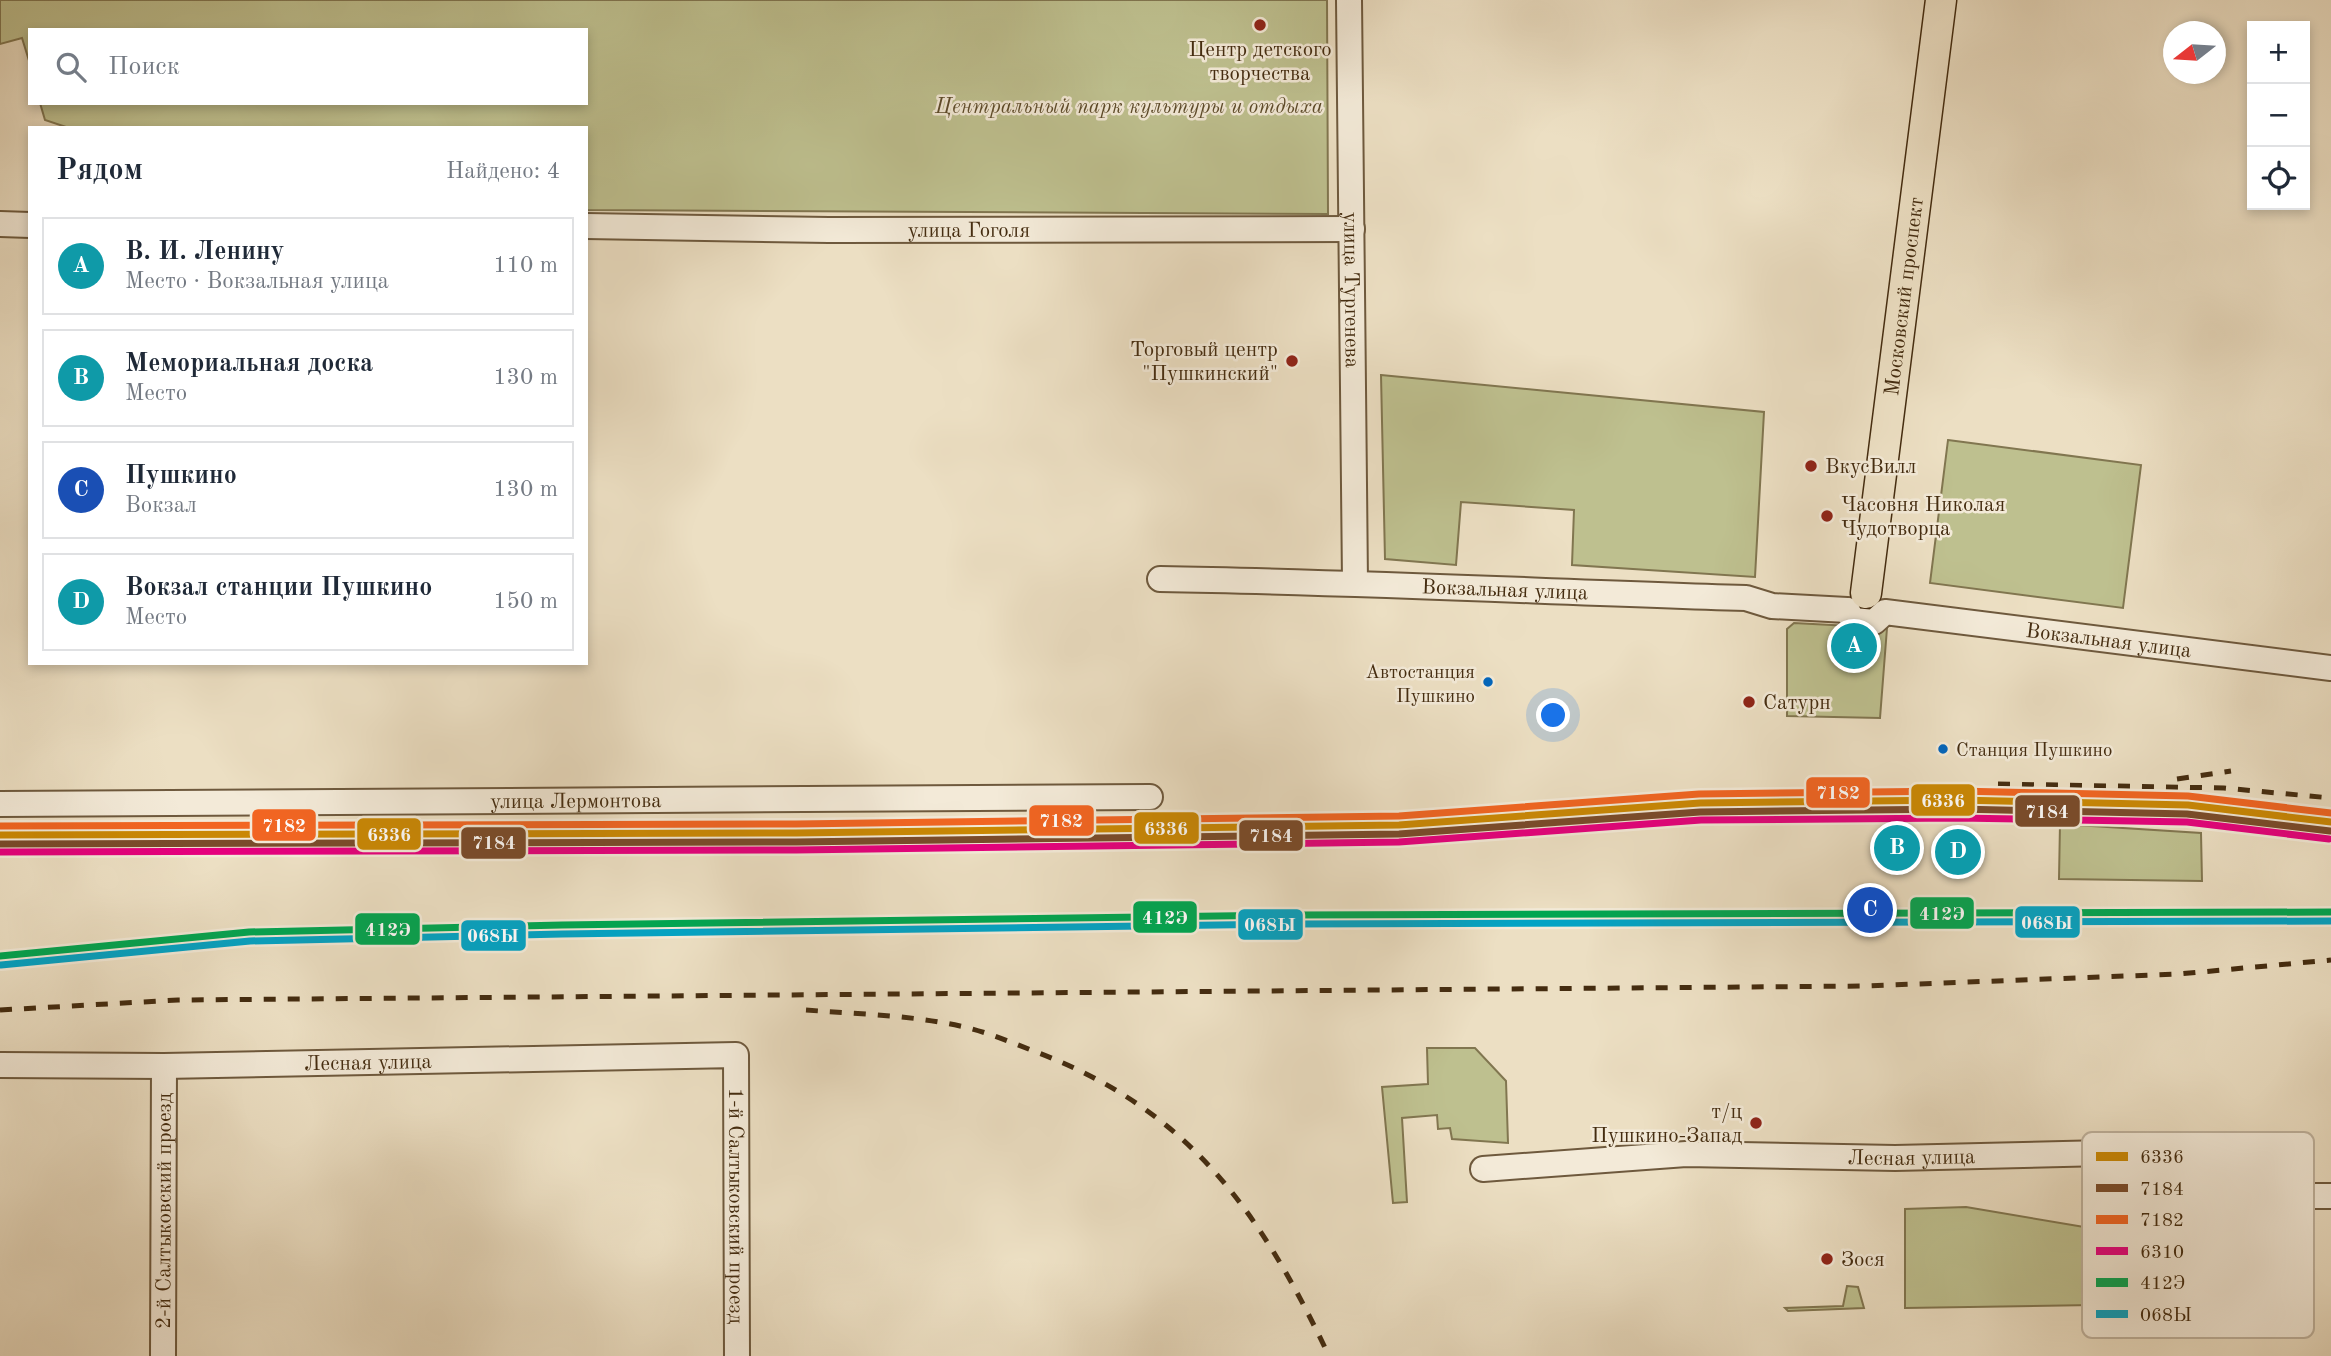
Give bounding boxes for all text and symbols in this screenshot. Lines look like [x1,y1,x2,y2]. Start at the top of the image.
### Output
marker: Центр детского творчества [1252,17,1268,33]
north arrow [2163,21,2226,84]
map controls [2247,21,2310,210]
button: + [2247,21,2310,84]
search box [28,28,588,105]
place label: Центр детского творчества [1188,40,1332,85]
icon: search [52,48,90,86]
text: Поиск [108,54,180,80]
button: − [2247,84,2310,147]
park label: Центральный парк культуры и отдыха [934,97,1323,118]
button: locate [2247,147,2310,210]
text: Рядом [56,156,143,186]
text: Найдено: 4 [446,160,560,183]
street label: Московский проспект [1882,196,1928,397]
street label: улица Тургенева [1339,212,1362,368]
street label: улица Гоголя [908,221,1030,242]
text: В. И. Ленину [125,239,284,265]
text: A [72,254,90,277]
text: 110 m [493,254,558,277]
text: Место · Вокзальная улица [125,270,389,293]
place label: Торговый центр "Пушкинский" [1130,340,1278,385]
text: Мемориальная доска [125,351,373,377]
marker: Торговый центр "Пушкинский" [1284,353,1300,369]
text: B [73,366,89,389]
text: 130 m [493,366,558,389]
text: Место [125,382,187,405]
place label: ВкусВилл [1825,457,1916,478]
marker: ВкусВилл [1803,458,1819,474]
text: Пушкино [125,463,237,489]
text: C [73,478,89,501]
text: 130 m [493,478,558,501]
text: Вокзал [125,494,197,517]
place label: Часовня Николая Чудотворца [1841,495,2005,540]
marker: Часовня Николая Чудотворца [1819,508,1835,524]
text: Вокзал станции Пушкино [125,575,432,601]
street label: Вокзальная улица [1421,577,1588,604]
text: D [72,590,90,613]
text: 150 m [493,590,558,613]
text: Место [125,606,187,629]
pin: A [1831,620,1877,672]
street label: Вокзальная улица [2024,621,2192,662]
place label: Автостанция Пушкино [1365,664,1475,707]
marker: Автостанция Пушкино [1481,675,1495,689]
place label: Сатурн [1763,693,1831,714]
marker: Сатурн [1741,694,1757,710]
your location [1536,698,1570,732]
marker: Станция Пушкино [1936,742,1950,756]
place label: Станция Пушкино [1956,742,2112,761]
line badge: 7182 [1805,776,1871,809]
line badge: 6336 [1910,783,1976,817]
text: 7182 [1816,785,1860,804]
street label: улица Лермонтова [490,791,662,813]
text: 6336 [1921,793,1965,812]
line badge: 7184 [2014,794,2081,828]
line badge: 7182 [1028,804,1095,837]
text: 7184 [2025,804,2069,823]
line badge: 7182 [251,808,317,842]
line badge: 6336 [1133,811,1200,845]
text: 7182 [1039,813,1083,832]
line badge: 6336 [356,817,422,851]
text: 7182 [262,818,306,837]
line badge: 7184 [1238,819,1304,852]
text: 6336 [1144,821,1188,840]
pin: B [1874,822,1920,874]
line badge: 7184 [460,826,527,860]
pin: D [1935,826,1981,878]
text: 6336 [367,827,411,846]
text: 7184 [1249,828,1293,847]
text: 7184 [472,835,516,854]
pin: C [1847,884,1893,936]
line badge: 412Э [1909,896,1975,930]
line badge: 412Э [1132,900,1198,934]
line badge: 068Ы [2014,905,2081,939]
text: 412Э [1919,906,1965,925]
line badge: 068Ы [1237,908,1304,941]
text: 412Э [1142,910,1188,929]
line badge: 412Э [354,912,421,946]
text: 068Ы [2021,915,2073,934]
text: 068Ы [1244,917,1296,936]
line badge: 068Ы [460,919,527,952]
text: 412Э [365,922,411,941]
text: 068Ы [467,928,519,947]
street label: Лесная улица [304,1052,432,1075]
street label: 1-й Салтыковский проезд [724,1088,746,1325]
street label: 2-й Салтыковский проезд [154,1092,176,1329]
place label: т/ц Пушкино-Запад [1591,1102,1743,1147]
marker: т/ц Пушкино-Запад [1748,1115,1764,1131]
legend [2082,1132,2314,1338]
street label: Лесная улица [1847,1147,1975,1170]
text: 6336 [2140,1149,2184,1168]
text: 7184 [2140,1181,2184,1200]
text: 7182 [2140,1212,2184,1231]
text: 6310 [2140,1244,2184,1263]
place label: Зося [1841,1250,1885,1271]
marker: Зося [1819,1251,1835,1267]
text: 412Э [2140,1275,2185,1294]
text: 068Ы [2140,1307,2192,1326]

